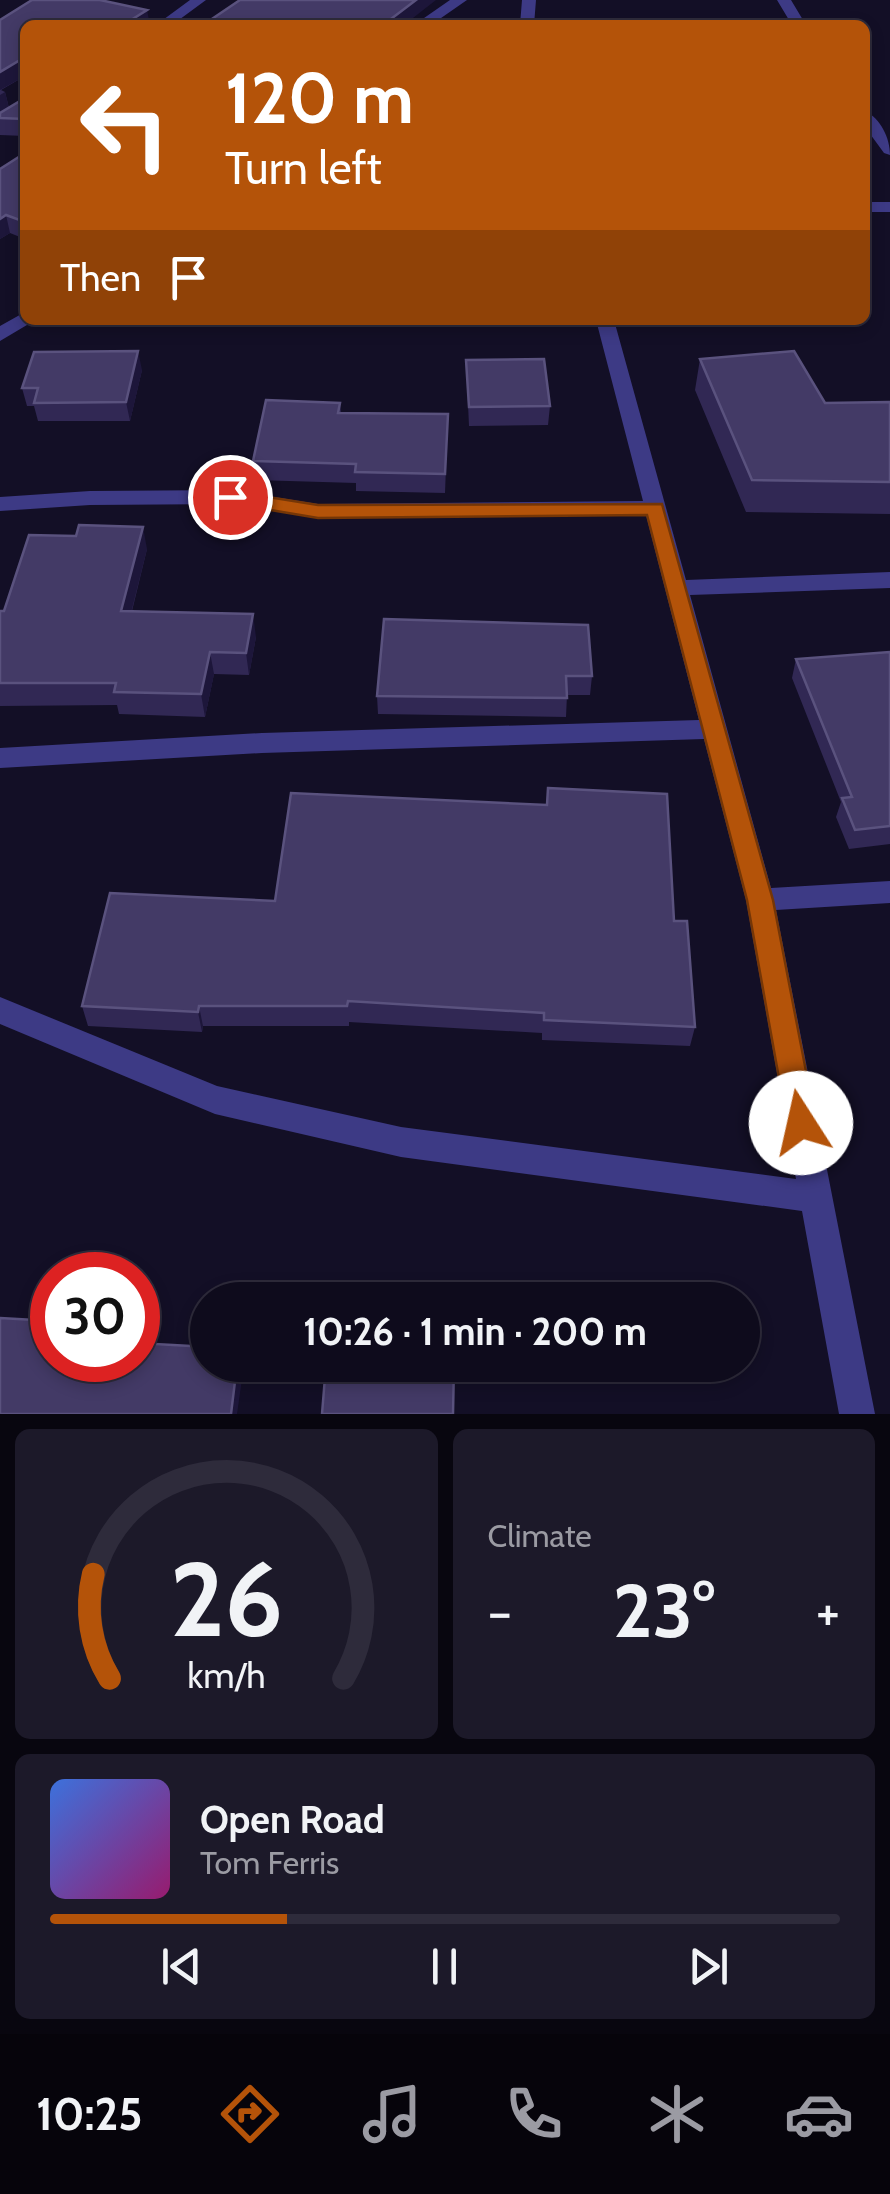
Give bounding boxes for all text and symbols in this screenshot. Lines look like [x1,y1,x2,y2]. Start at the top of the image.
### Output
text: 120 m [225,55,414,141]
icon: left [60,60,190,190]
text: Turn left [225,141,382,195]
icon: arrive [161,250,216,305]
text: Then [60,254,141,301]
pin [188,455,273,540]
icon: arrive [203,470,258,525]
position arrow [749,1071,853,1175]
speed limit sign: 30 [30,1252,160,1382]
text: 10:26 · 1 min · 200 m [303,1308,647,1355]
text: Climate [488,1516,592,1555]
text: 26 [170,1536,283,1662]
text: 23° [613,1565,715,1656]
text: − [488,1578,512,1645]
text: + [816,1578,840,1645]
text: km/h [187,1654,265,1697]
text: Open Road [200,1796,385,1843]
text: Tom Ferris [200,1843,339,1882]
icon: previous [154,1939,209,1994]
icon: pause [417,1939,472,1994]
icon: next [681,1939,736,1994]
icon: directions [215,2079,285,2149]
icon: music [357,2079,427,2149]
icon: phone [499,2079,569,2149]
icon: climate [642,2079,712,2149]
icon: car [784,2079,854,2149]
text: 10:25 [36,2087,142,2141]

